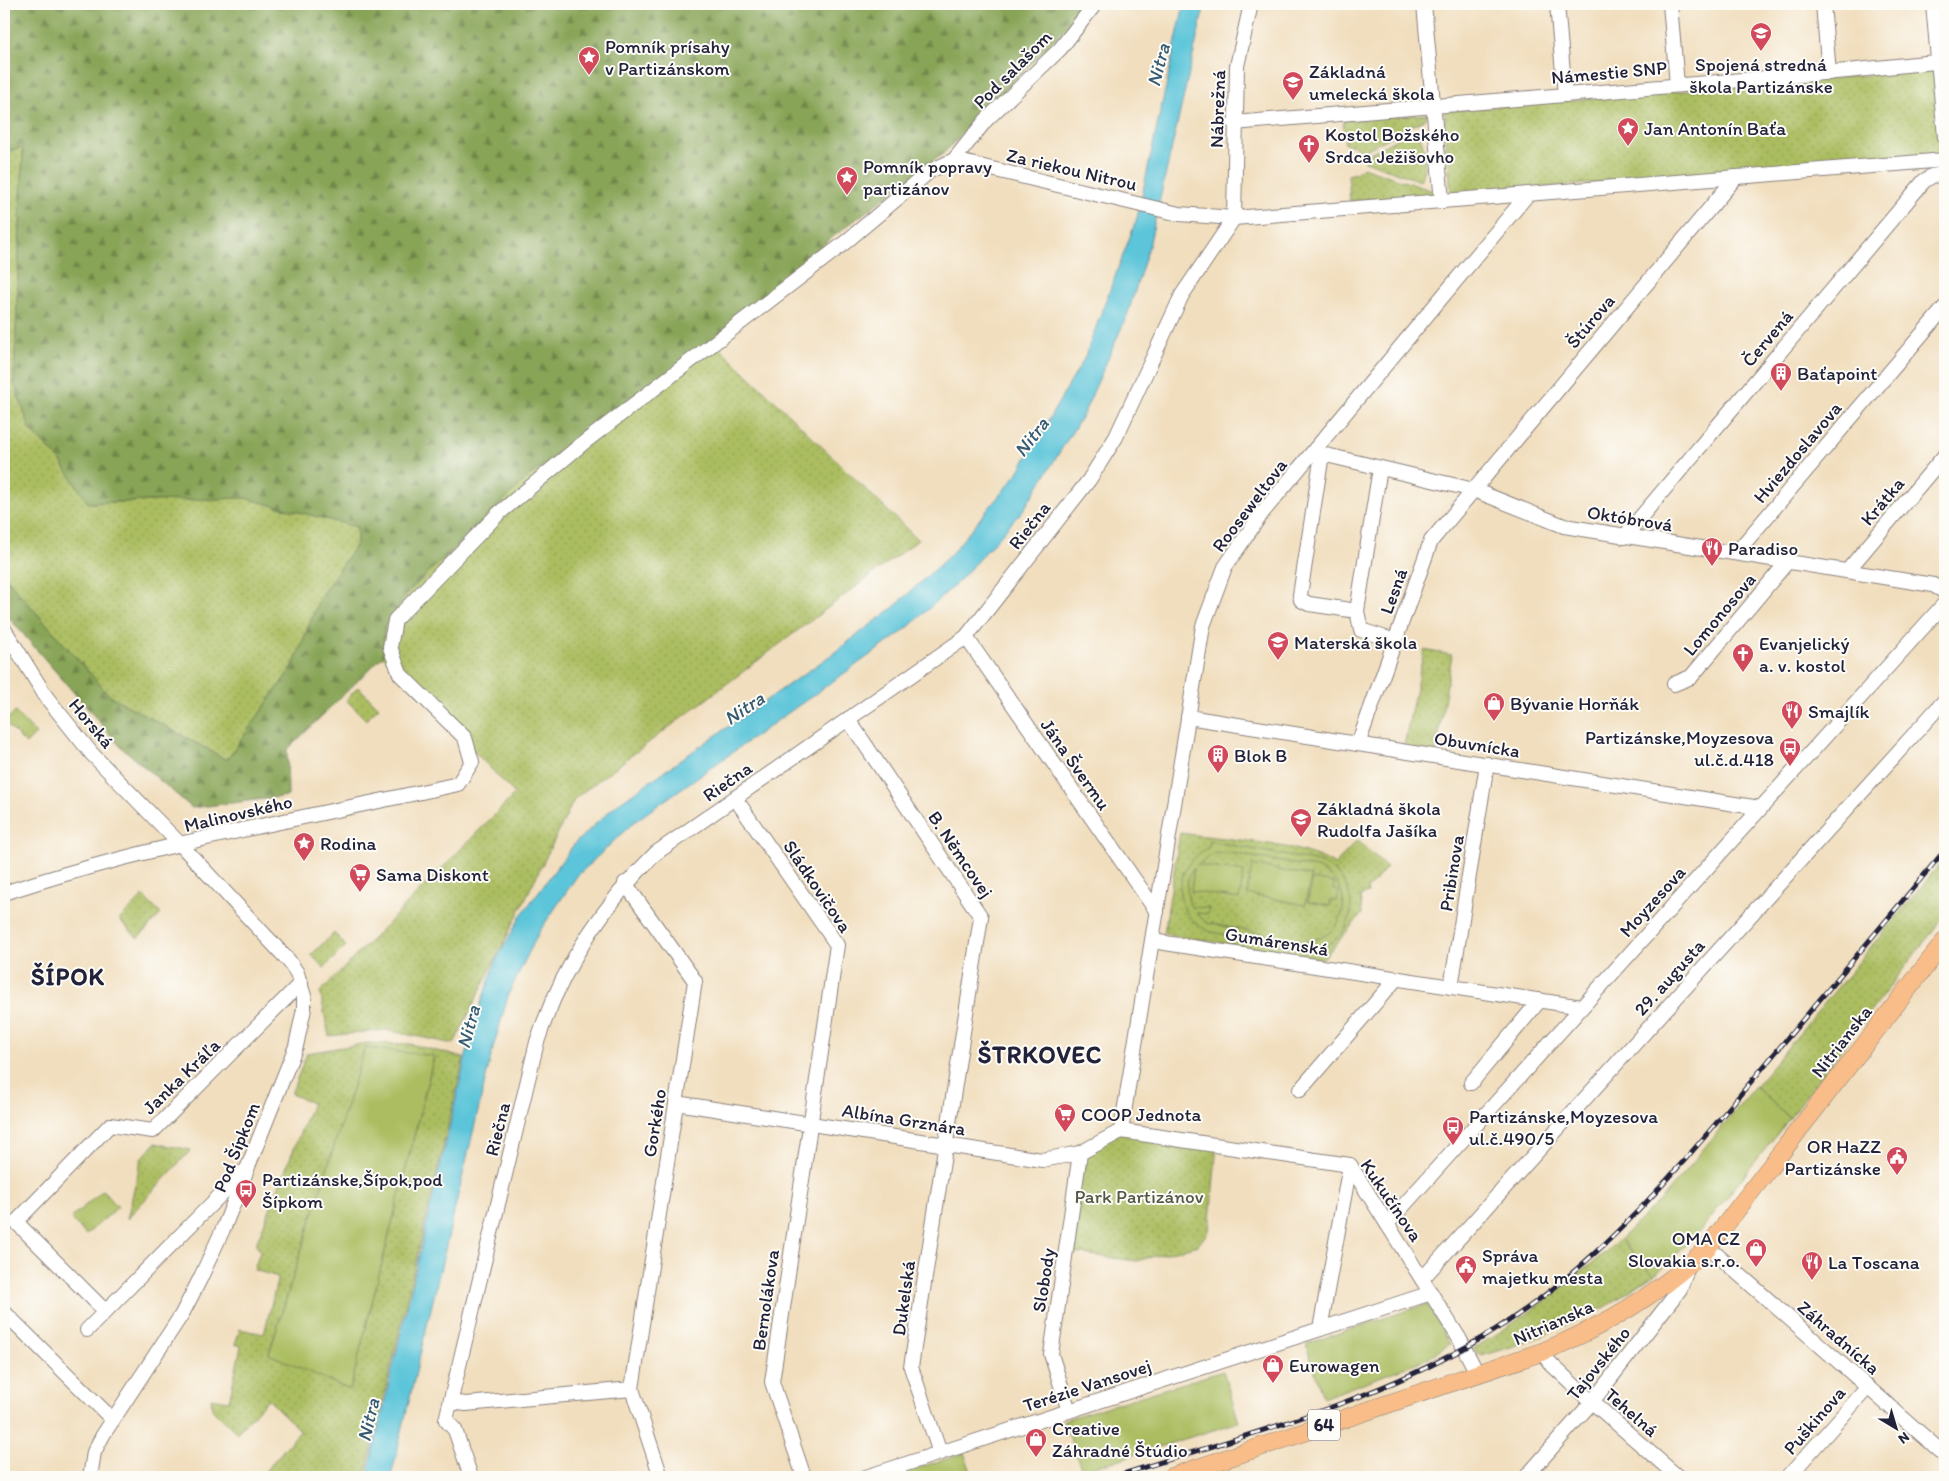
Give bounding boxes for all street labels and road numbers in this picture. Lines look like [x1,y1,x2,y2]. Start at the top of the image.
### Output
street label: Pod salašom [968,25,1057,114]
street label: Námestie SNP [1550,56,1668,89]
street label: Nábrežná [1205,69,1230,149]
street label: Za riekou Nitrou [1004,143,1139,196]
street label: Štúrova [1561,290,1620,353]
street label: Červená [1737,305,1798,372]
street label: Hviezdoslavova [1748,397,1847,508]
street label: Rooseweltova [1207,454,1292,557]
street label: Krátka [1856,472,1909,530]
street label: Riečna [1003,496,1055,554]
street label: Októbrová [1585,500,1674,537]
street label: Lesná [1375,565,1412,617]
street label: Lomonosova [1678,568,1761,660]
street label: Horská [64,693,119,753]
street label: Jána Švermu [1036,714,1116,815]
street label: Obuvnícka [1432,726,1521,763]
street label: Riečna [698,756,756,807]
street label: Malinovského [182,790,295,837]
street label: B. Němcovej [923,806,998,902]
street label: Pribinova [1434,833,1469,913]
street label: Sládkovičova [778,836,857,937]
street label: Moyzesova [1614,861,1690,942]
street label: Gumárenská [1224,922,1330,961]
street label: 29. augusta [1629,934,1710,1020]
street label: Nitrianska [1806,1000,1877,1082]
street label: Janka Kráľa [138,1034,225,1119]
street label: Gorkého [638,1087,671,1159]
street label: Albína Grznára [841,1098,967,1141]
street label: Pod Šípkom [208,1099,265,1196]
street label: Riečna [480,1100,515,1159]
street label: Kukučínova [1356,1155,1428,1246]
street label: Slobody [1027,1246,1060,1314]
street label: Bernolákova [747,1248,784,1352]
street label: Dukelská [887,1259,920,1337]
street label: Nitrianska [1509,1295,1597,1350]
street label: Záhradnícka [1793,1295,1885,1379]
street label: Tajovského [1562,1322,1635,1405]
street label: Terézie Vansovej [1020,1354,1154,1417]
street label: Puškinova [1778,1381,1850,1459]
street label: Tehelná [1600,1383,1663,1442]
road number: 64 [1308,1410,1340,1440]

